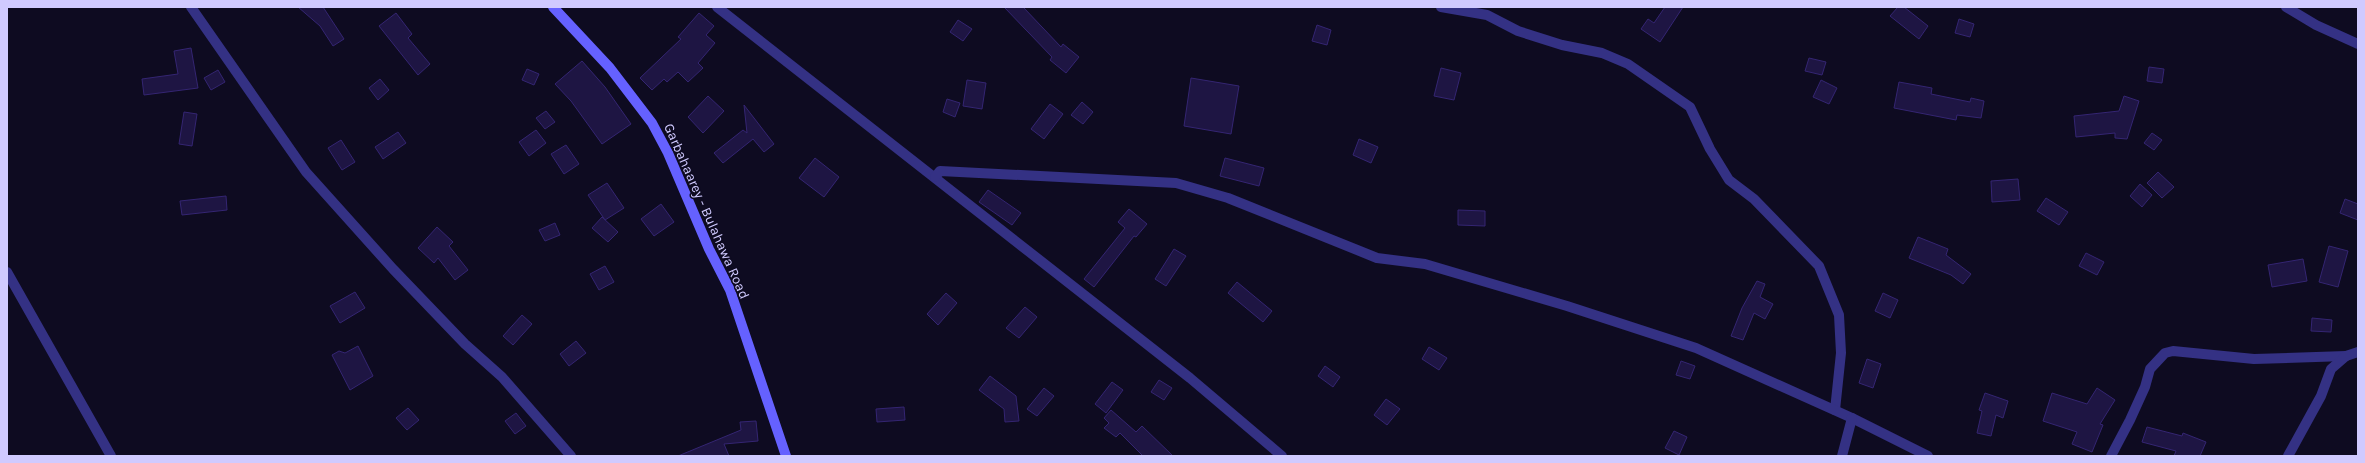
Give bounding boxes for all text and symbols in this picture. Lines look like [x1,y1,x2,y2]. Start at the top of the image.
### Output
street label: Garbahaarey - Bulahawa Road [660,121,753,302]

